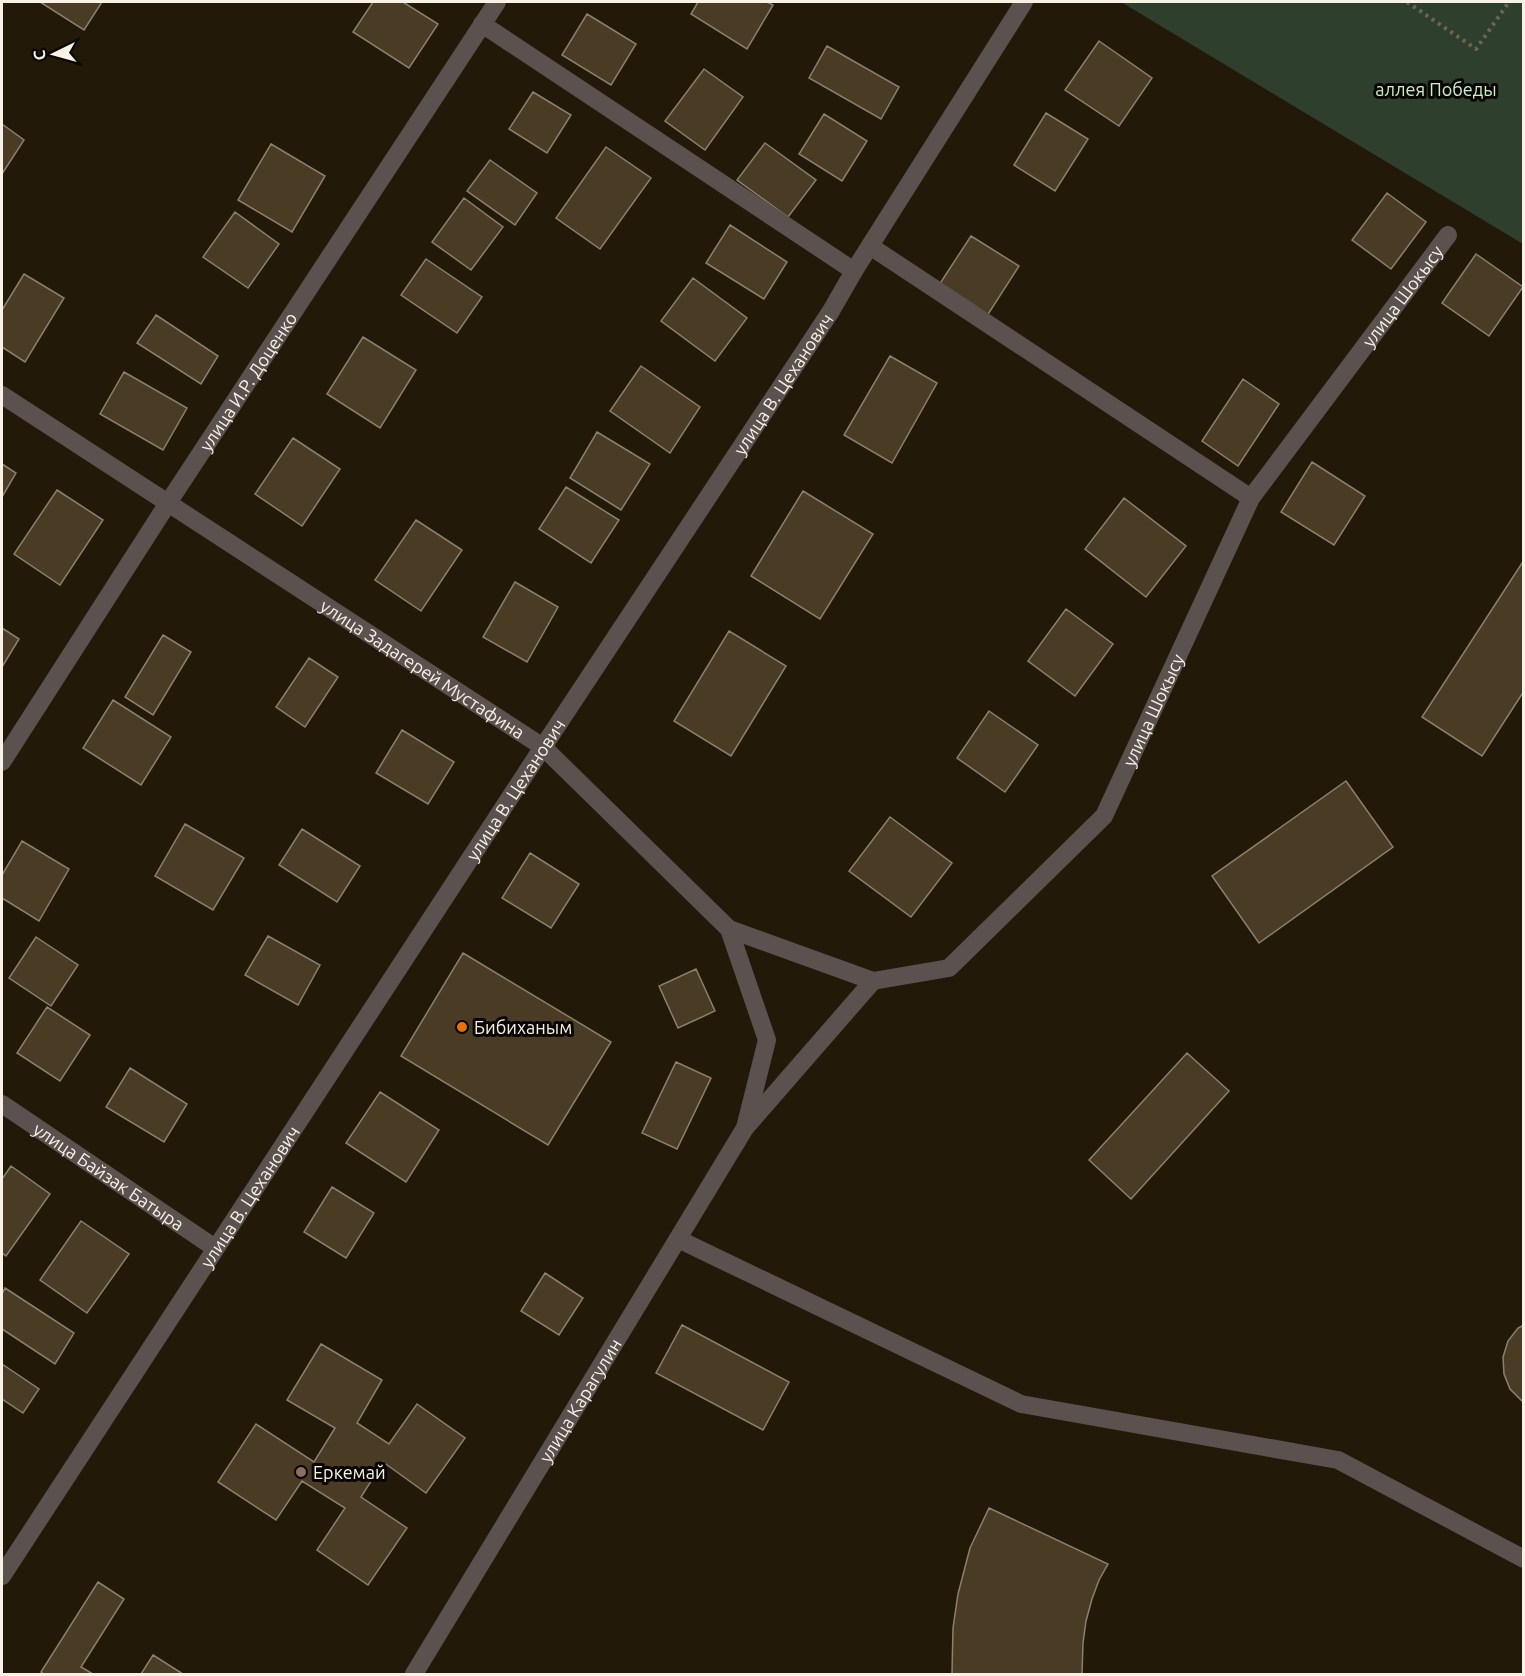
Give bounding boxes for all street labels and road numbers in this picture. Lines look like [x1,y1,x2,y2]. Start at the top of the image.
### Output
street label: улица Шокысу [1358,241,1447,351]
street label: улица И.Р. Доценко [195,308,301,455]
street label: улица В. Цеханович [729,310,837,458]
street label: улица Задагерей Мустафина [317,595,529,742]
street label: улица Шокысу [1118,650,1188,769]
street label: улица В. Цеханович [462,715,569,864]
street label: улица Байзак Батыра [30,1118,188,1234]
street label: улица В. Цеханович [196,1122,303,1271]
street label: улица Карагулин [535,1335,625,1466]

